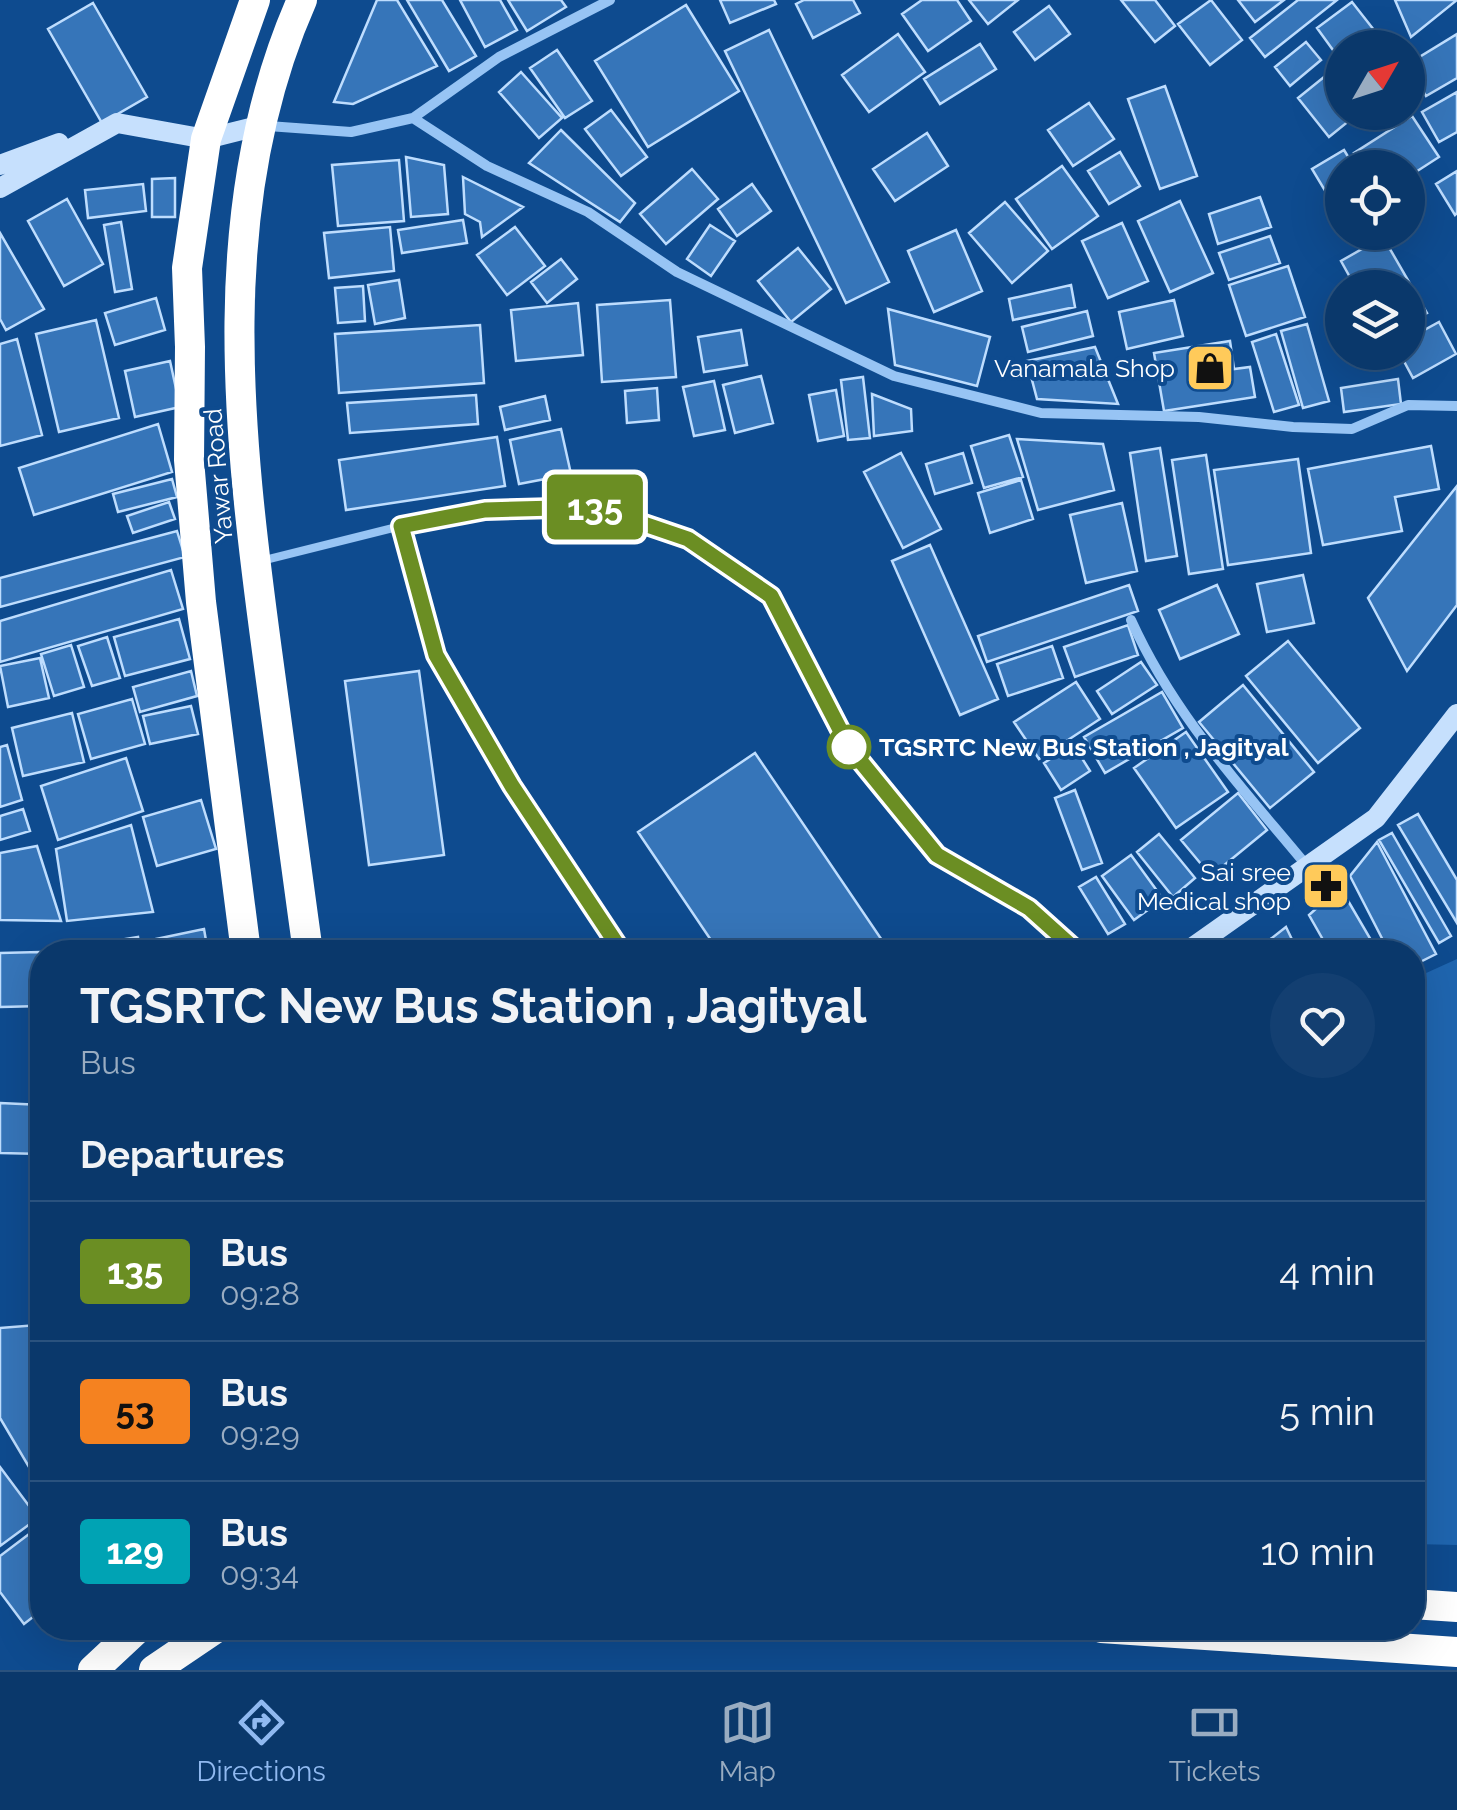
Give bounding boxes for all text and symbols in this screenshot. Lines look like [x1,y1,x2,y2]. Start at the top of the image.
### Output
north arrow [1325,30,1425,130]
map controls [1325,30,1425,370]
button: locate [1325,150,1425,250]
button: layers [1325,270,1425,370]
shop icon: Vanamala Shop [1184,342,1236,394]
place label: Vanamala Shop [994,353,1175,383]
street label: Yawar Road [197,407,239,545]
line badge: 135 [538,474,652,540]
text: 135 [567,487,623,528]
marker: TGSRTC New Bus Station , Jagityal [828,726,870,768]
place label: TGSRTC New Bus Station , Jagityal [879,732,1289,762]
place label: Sai sree Medical shop [1137,857,1291,916]
pharmacy icon: Sai sree Medical shop [1300,860,1352,912]
button: heart [1270,973,1375,1078]
text: TGSRTC New Bus Station , Jagityal [80,978,867,1034]
text: Bus [80,1044,136,1081]
text: Departures [80,1132,285,1177]
text: Bus [220,1230,288,1275]
text: 4 min [1279,1249,1375,1294]
text: 135 [107,1251,163,1292]
text: 09:28 [220,1275,300,1312]
text: Bus [220,1370,288,1415]
text: 5 min [1279,1389,1375,1434]
text: 53 [116,1391,154,1432]
text: 09:29 [220,1415,300,1452]
text: Bus [220,1510,288,1555]
text: 10 min [1260,1529,1375,1574]
text: 129 [106,1531,164,1572]
text: 09:34 [220,1555,299,1592]
tab: Directions [196,1695,326,1788]
tab: Map [719,1695,776,1788]
tab: Tickets [1169,1695,1261,1788]

